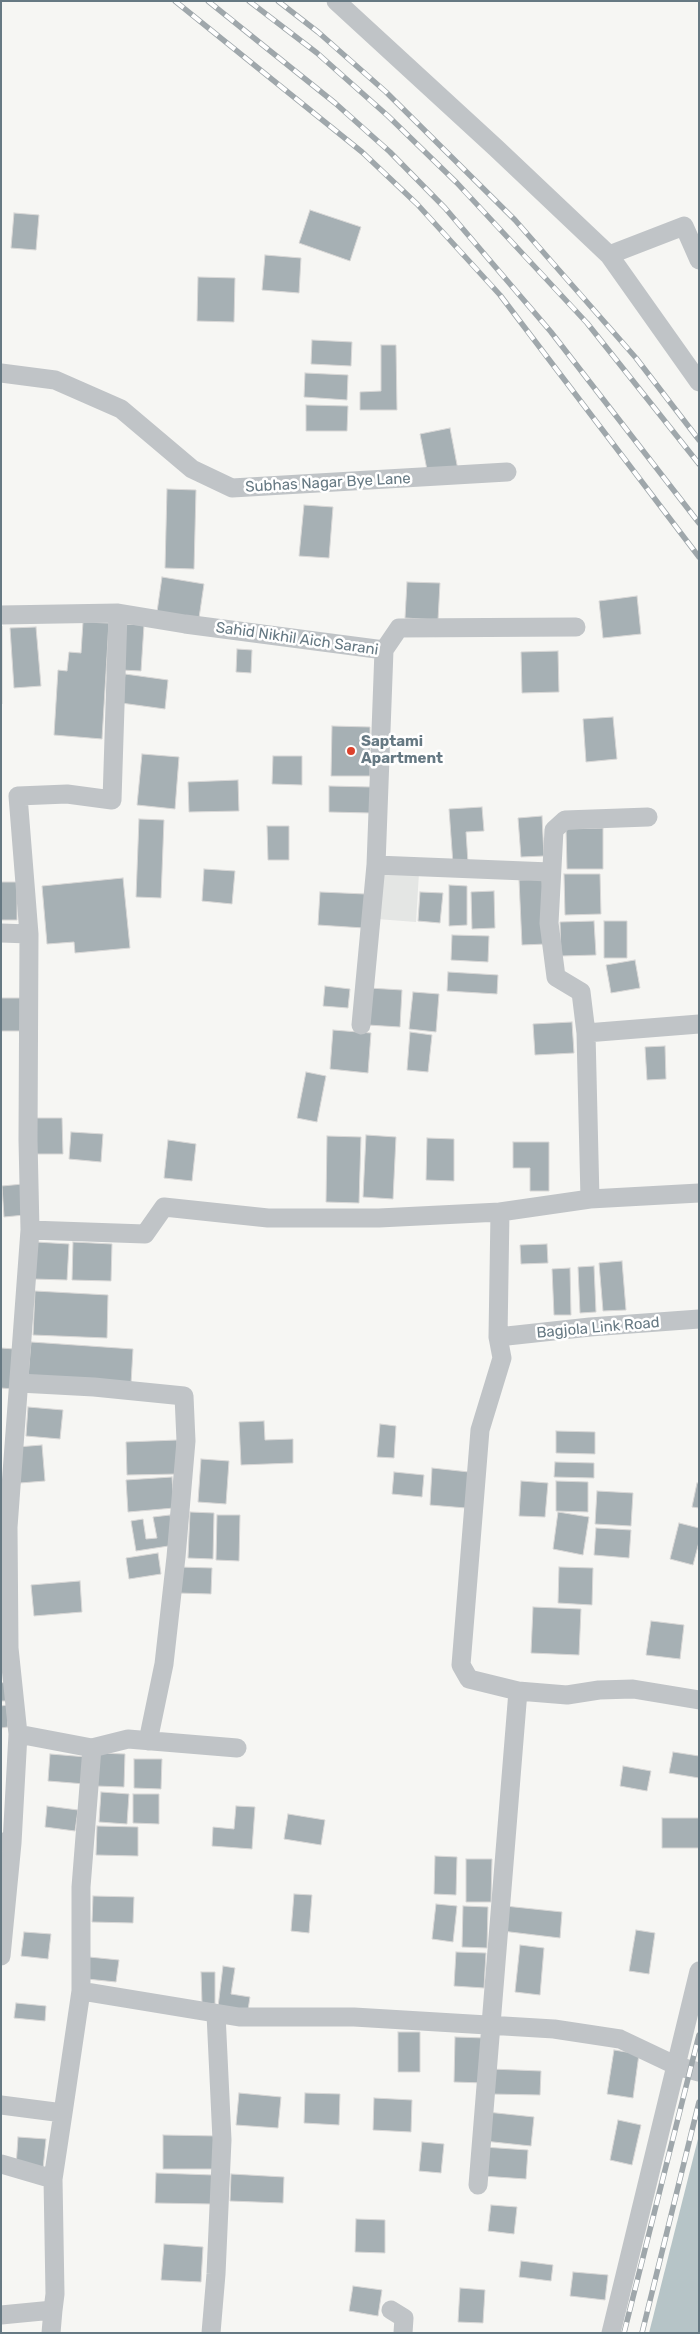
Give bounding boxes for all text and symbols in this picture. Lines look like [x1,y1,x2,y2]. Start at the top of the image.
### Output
street label: Subhas Nagar Bye Lane [245,470,411,496]
street label: Sahid Nikhil Aich Sarani [215,619,379,659]
place label: Saptami Apartment [361,733,443,768]
marker: Saptami Apartment [345,745,357,757]
street label: Bagjola Link Road [536,1314,660,1342]

